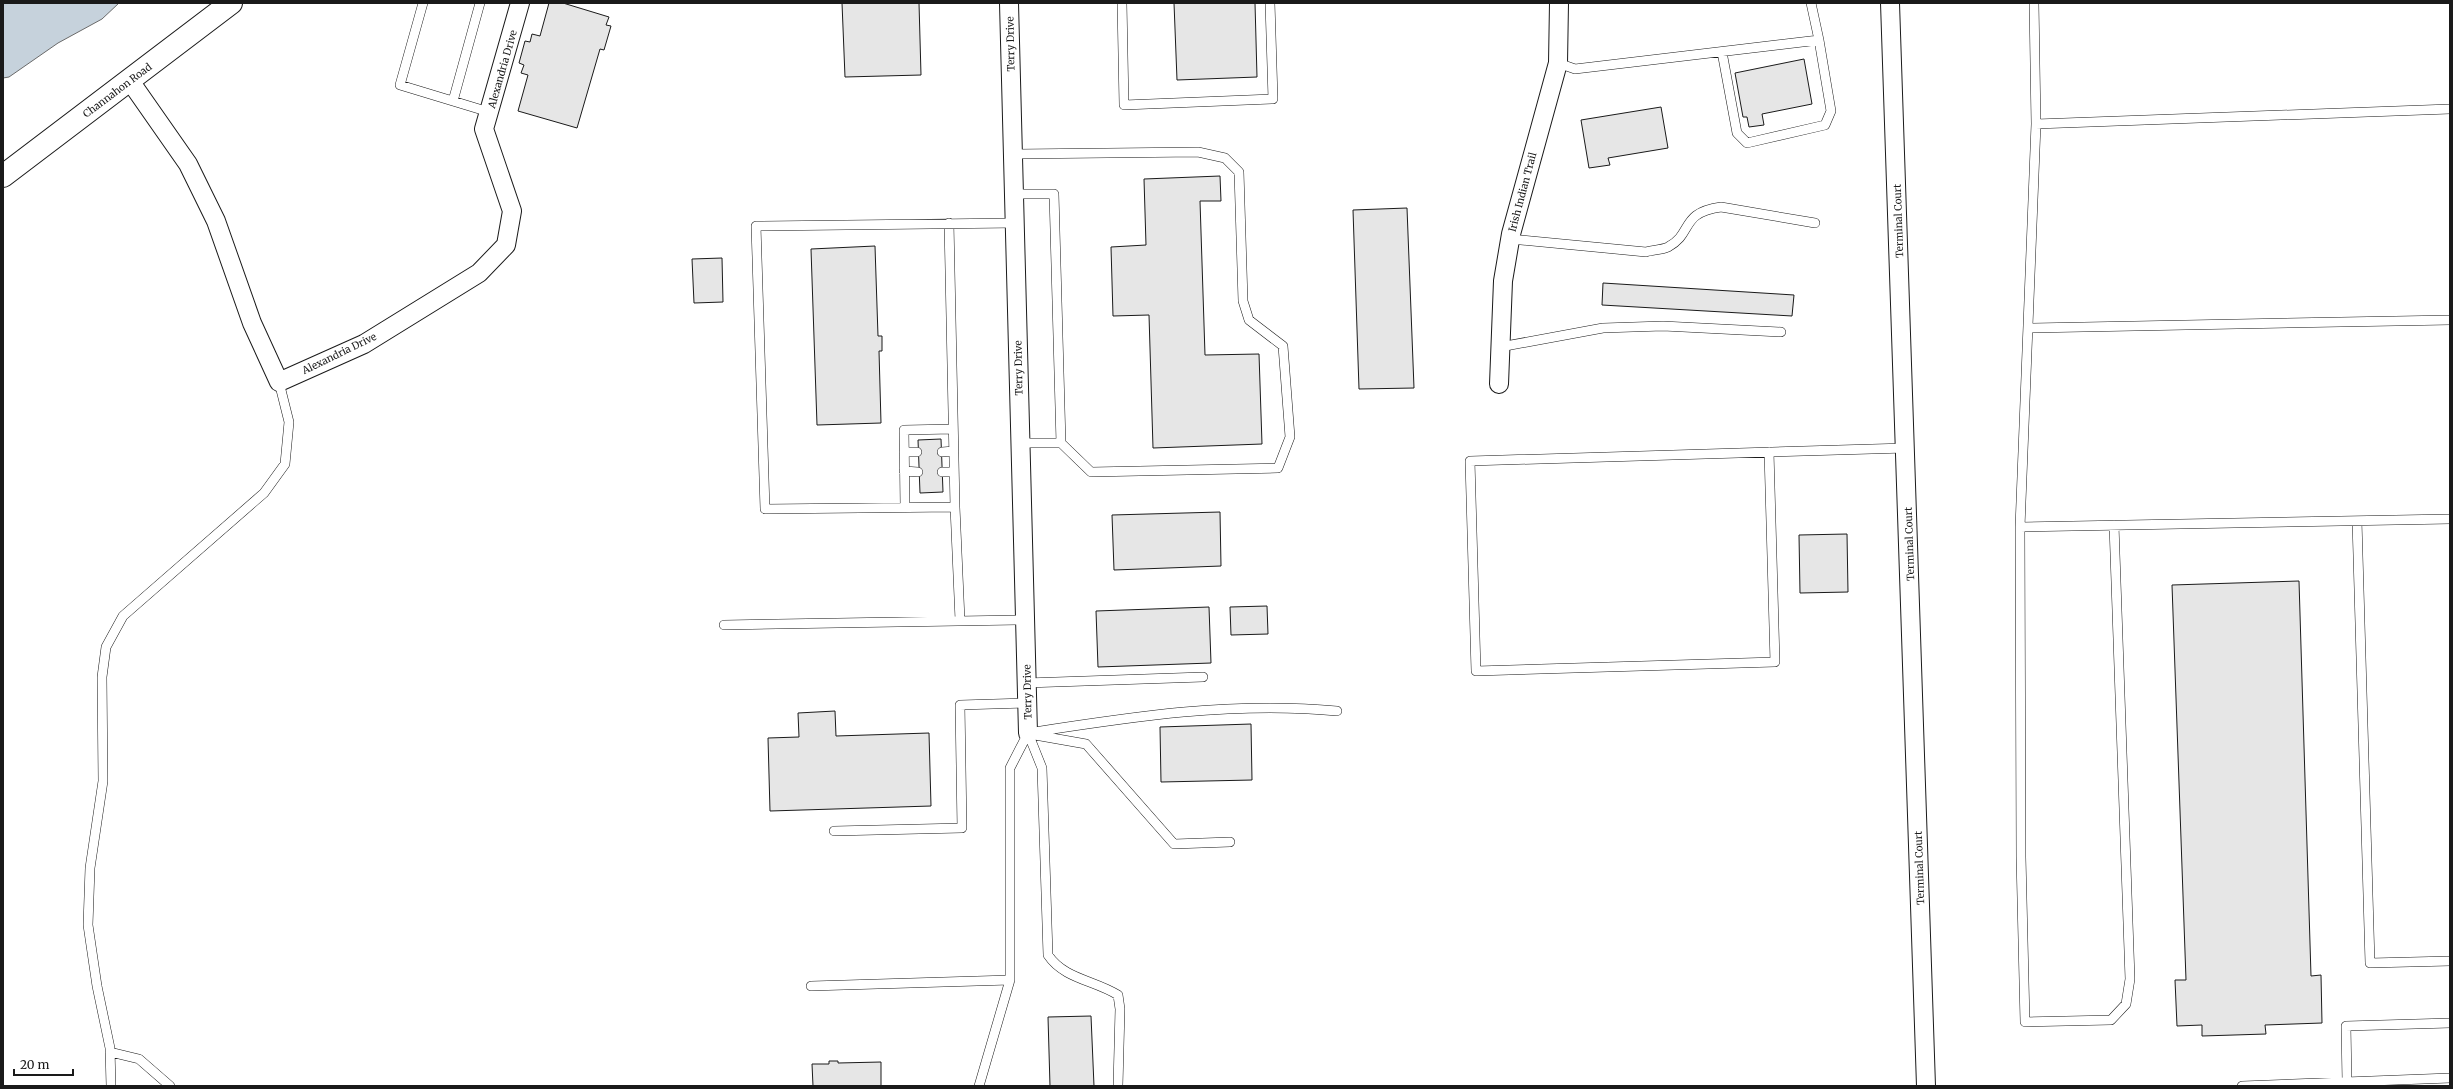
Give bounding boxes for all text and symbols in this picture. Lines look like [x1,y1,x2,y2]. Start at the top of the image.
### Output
street label: Terry Drive [1004,16,1017,72]
street label: Alexandria Drive [485,28,520,111]
street label: Channahon Road [80,60,154,121]
street label: Irish Indian Trail [1506,151,1539,233]
street label: Terminal Court [1891,184,1906,258]
street label: Alexandria Drive [299,330,378,377]
street label: Terry Drive [1012,340,1025,396]
street label: Terminal Court [1902,507,1917,581]
street label: Terry Drive [1021,664,1034,720]
street label: Terminal Court [1912,831,1927,905]
scale bar [14,1051,73,1077]
text: 20 m [20,1057,49,1072]

